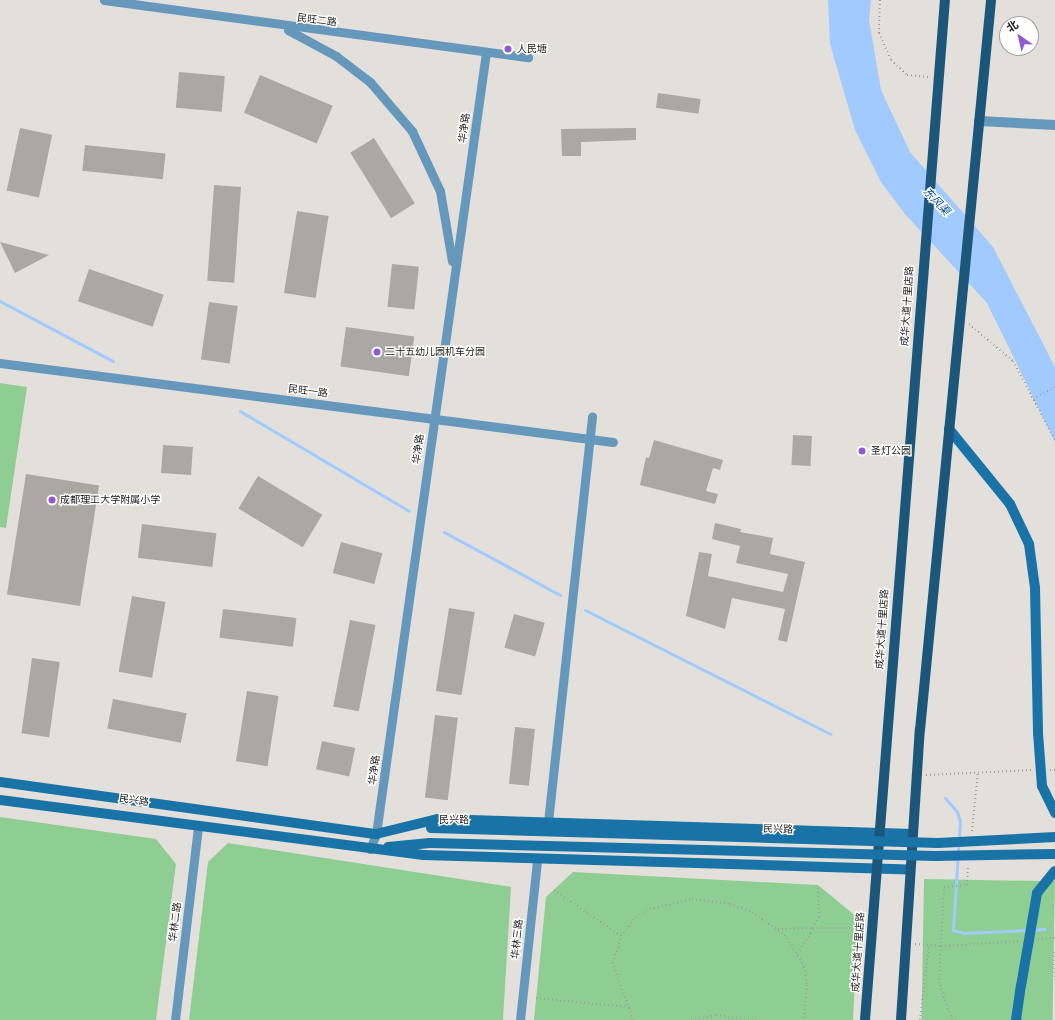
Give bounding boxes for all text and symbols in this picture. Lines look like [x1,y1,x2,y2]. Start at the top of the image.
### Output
street label: 民旺二路 [296,12,338,28]
north arrow [999,16,1039,56]
text: 北 [1004,18,1021,35]
marker: 人民塘 [502,43,514,55]
place label: 人民塘 [517,43,547,55]
street label: 华净路 [456,112,472,144]
water label: 东风渠 [920,185,952,219]
street label: 成华大道十里店路 [898,266,916,346]
place label: 二十五幼儿园机车分园 [385,346,485,358]
marker: 二十五幼儿园机车分园 [372,347,382,357]
street label: 民旺一路 [287,383,329,399]
street label: 华净路 [410,433,426,465]
marker: 圣灯公园 [856,445,868,457]
place label: 圣灯公园 [871,445,911,457]
place label: 成都理工大学附属小学 [60,494,160,506]
marker: 成都理工大学附属小学 [47,495,57,505]
street label: 成华大道十里店路 [873,589,891,669]
street label: 华净路 [366,754,382,786]
street label: 民兴路 [118,792,150,808]
street label: 民兴路 [439,814,469,826]
street label: 民兴路 [763,822,793,836]
street label: 华林二路 [167,901,183,943]
street label: 成华大道十里店路 [849,912,867,992]
street label: 华林三路 [509,918,525,960]

